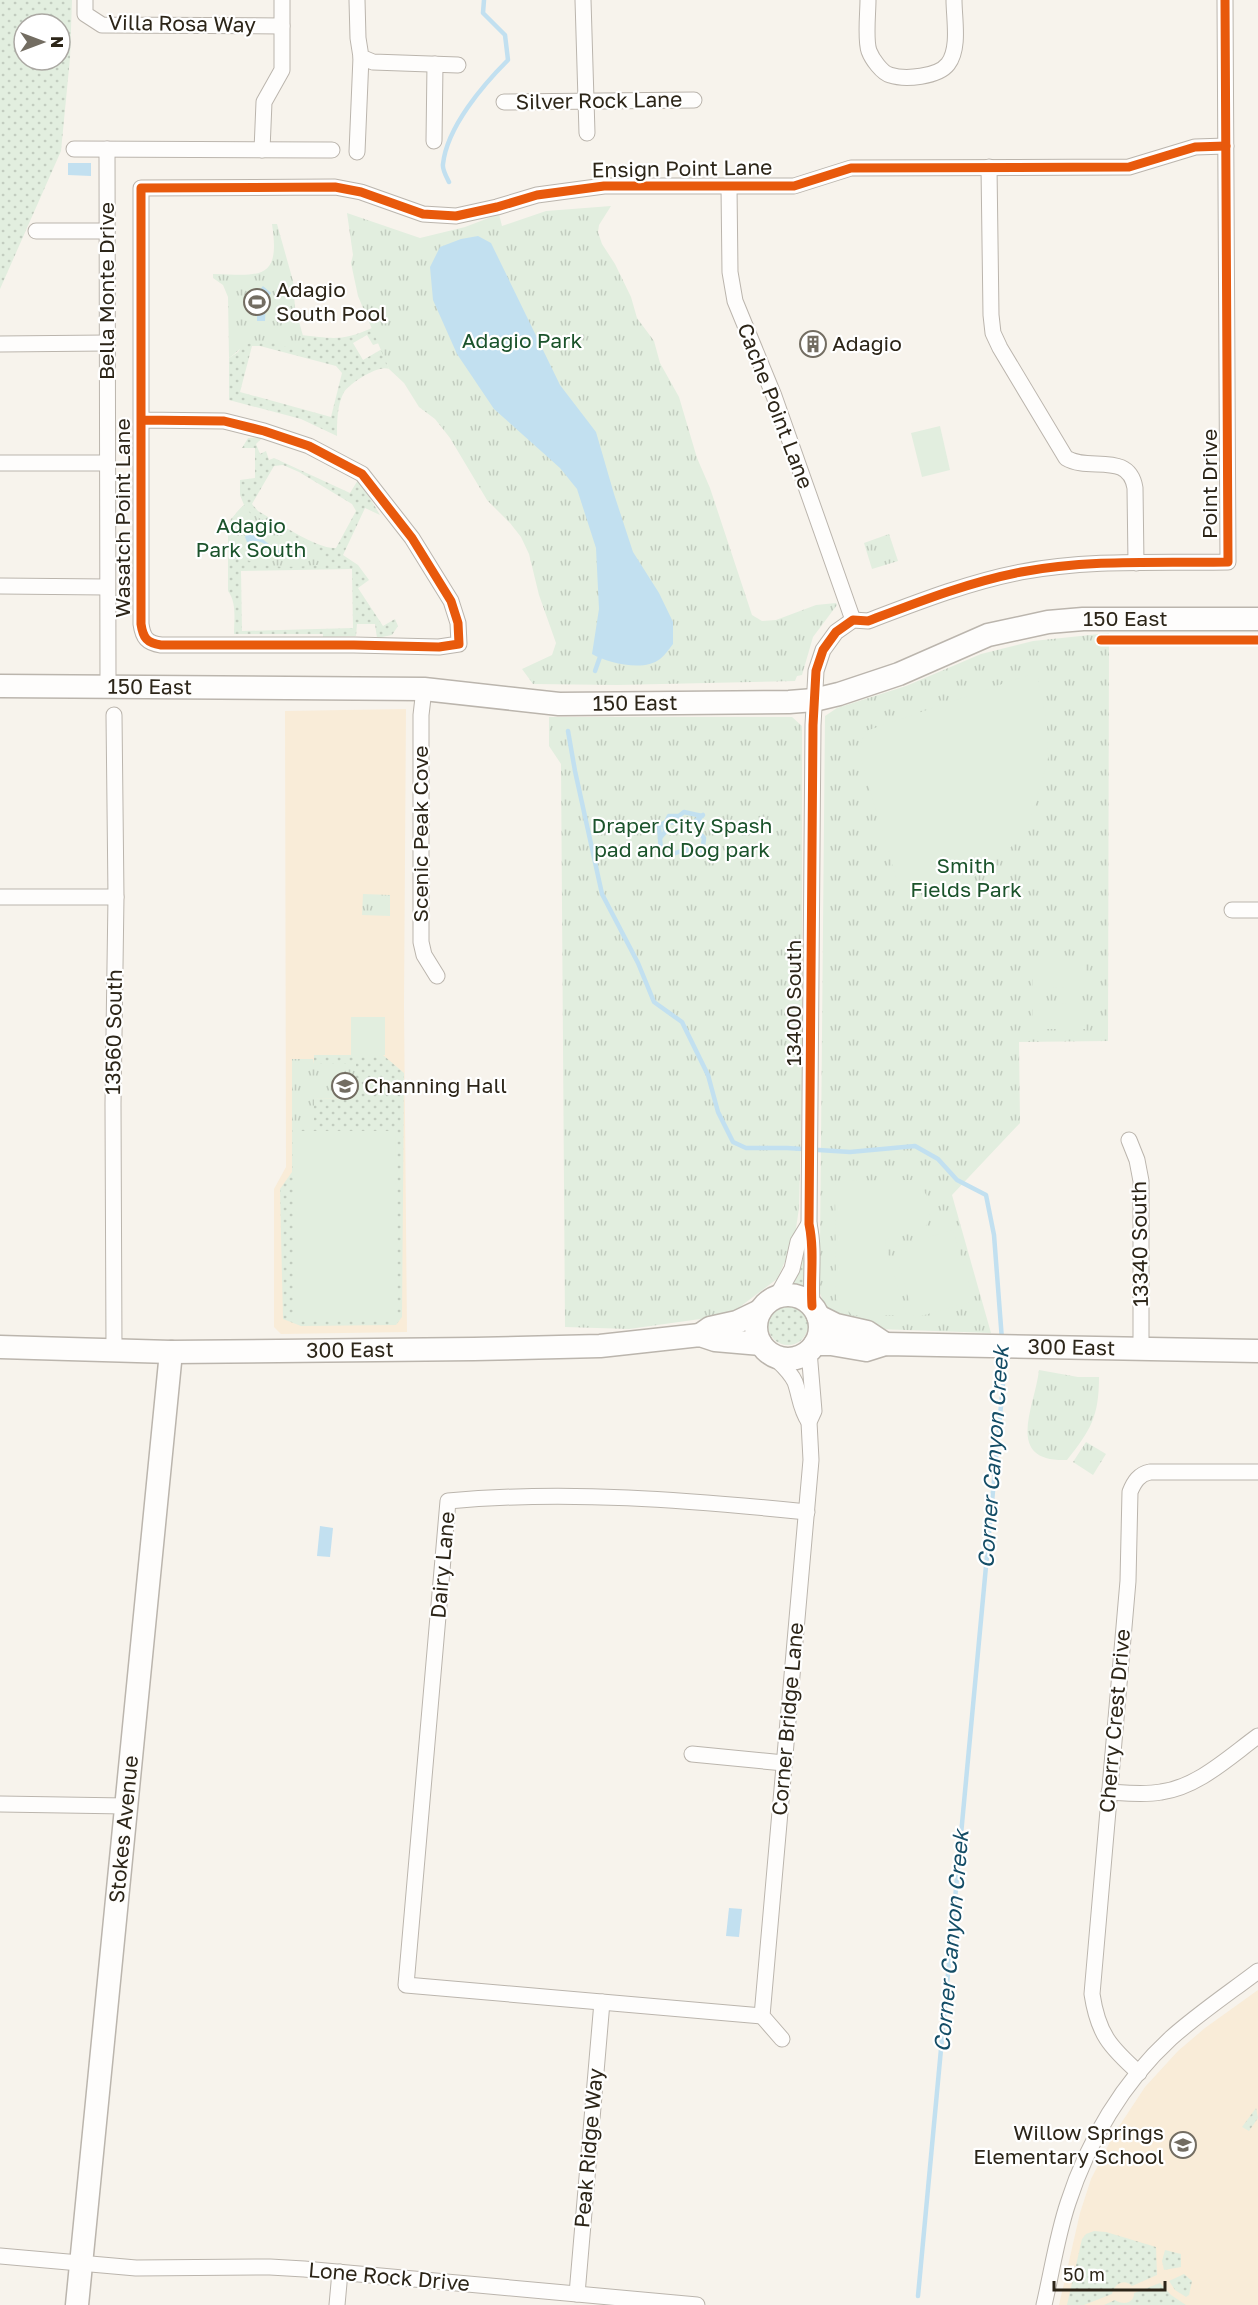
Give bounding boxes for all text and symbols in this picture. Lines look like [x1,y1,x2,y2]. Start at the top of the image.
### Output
street label: Villa Rosa Way [108,9,256,37]
north arrow [12,12,72,72]
text: N [47,36,67,48]
street label: Silver Rock Lane [515,86,683,114]
street label: Ensign Point Lane [591,153,773,183]
street label: Bella Monte Drive [93,202,119,380]
place label: Adagio South Pool [276,276,387,326]
sports icon: Adagio South Pool [242,287,272,317]
street label: Cache Point Lane [732,319,819,492]
park label: Adagio Park [462,327,582,353]
building icon: Adagio [798,329,828,359]
place label: Adagio [832,330,902,356]
street label: Wasatch Point Lane [109,418,135,618]
street label: Point Drive [1196,429,1222,539]
park label: Adagio Park South [196,512,306,562]
street label: 150 East [1083,605,1168,631]
street label: 150 East [108,673,192,699]
street label: 150 East [593,689,678,716]
street label: Scenic Peak Cove [407,746,433,923]
park label: Draper City Spash pad and Dog park [591,812,773,862]
park label: Smith Fields Park [910,852,1022,902]
street label: 13400 South [780,940,806,1066]
street label: 13560 South [99,969,127,1095]
school or university icon: Channing Hall [330,1071,360,1101]
place label: Channing Hall [364,1072,507,1098]
street label: 13340 South [1125,1181,1153,1307]
street label: 300 East [1027,1333,1116,1360]
street label: 300 East [306,1336,394,1363]
water label: Corner Canyon Creek [971,1342,1014,1569]
street label: Dairy Lane [424,1510,460,1619]
street label: Corner Bridge Lane [766,1621,808,1817]
street label: Cherry Crest Drive [1093,1628,1135,1814]
street label: Stokes Avenue [103,1754,143,1904]
water label: Corner Canyon Creek [927,1826,974,2053]
street label: Peak Ridge Way [568,2067,608,2229]
place label: Willow Springs Elementary School [973,2119,1164,2169]
school or university icon: Willow Springs Elementary School [1168,2130,1198,2160]
scale bar [1054,2254,1165,2292]
street label: Lone Rock Drive [307,2256,471,2296]
text: 50 m [1063,2263,1105,2285]

